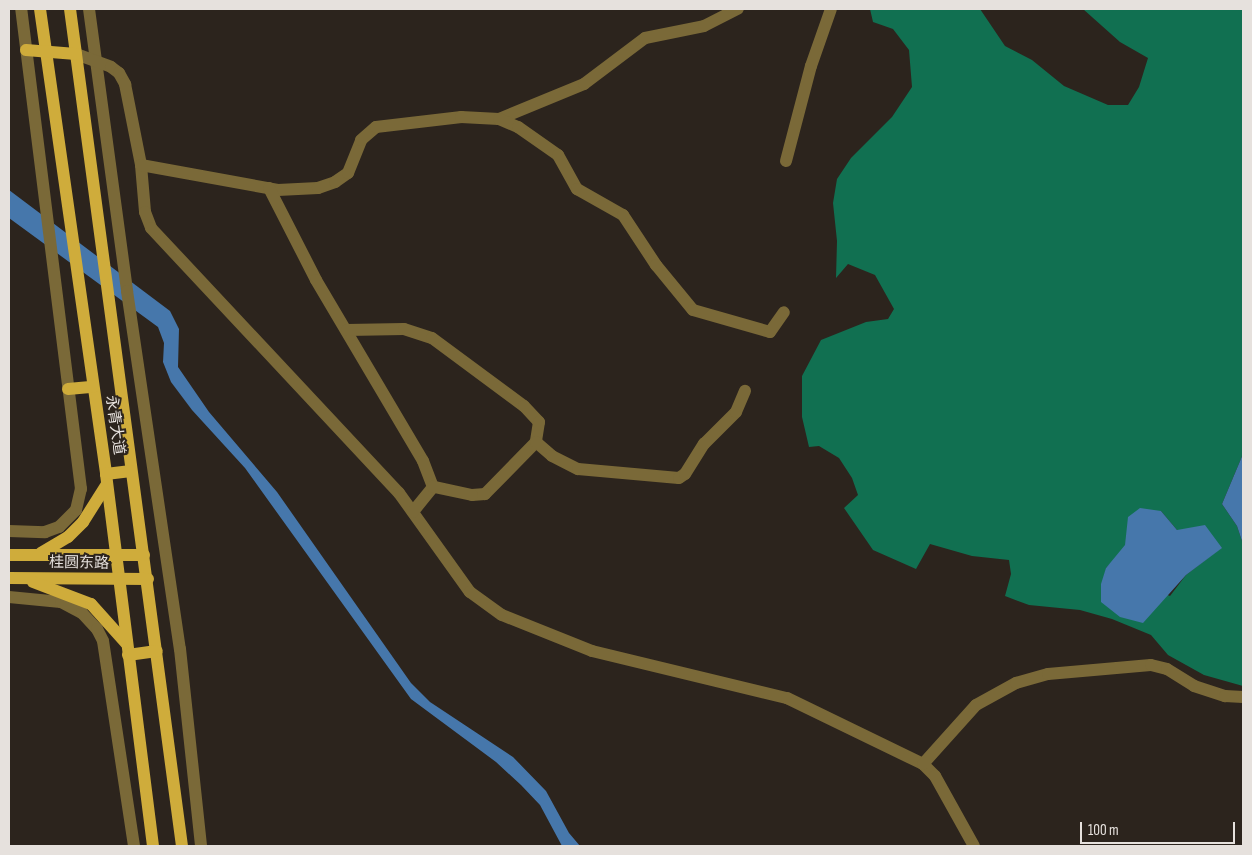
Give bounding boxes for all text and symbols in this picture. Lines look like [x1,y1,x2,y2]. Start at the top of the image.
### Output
street label: 永青大道 [102,394,128,456]
street label: 桂圆东路 [49,553,109,573]
scale bar [1082,812,1237,844]
text: 100 m [1088,821,1119,840]

